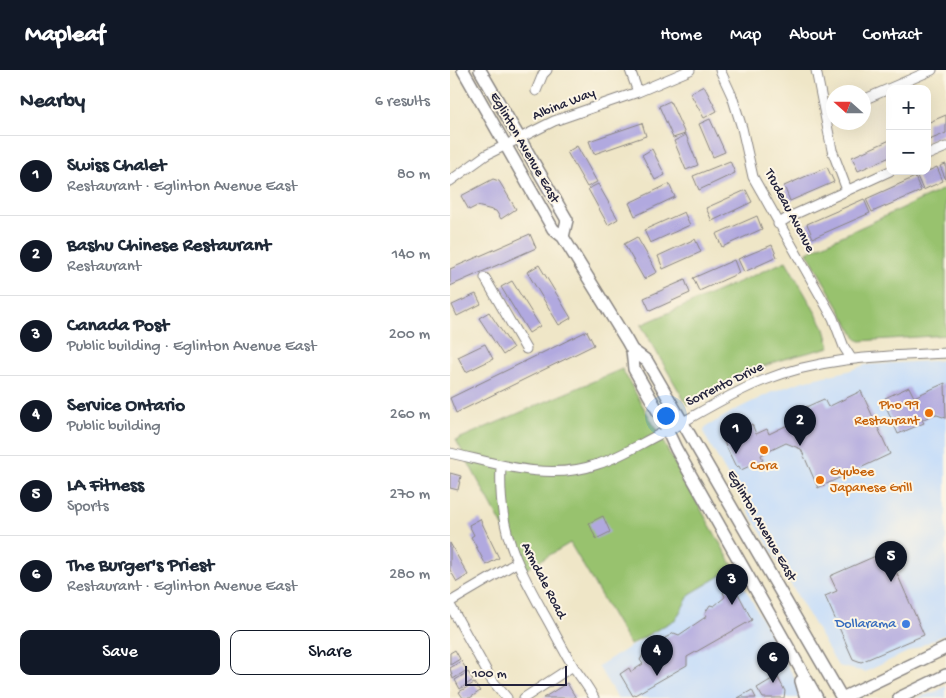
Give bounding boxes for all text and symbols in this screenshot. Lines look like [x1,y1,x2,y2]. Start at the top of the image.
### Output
text: Mapleaf [25,21,105,50]
text: Home [660,25,702,46]
text: Map [730,25,761,46]
text: About [789,25,835,46]
text: Contact [863,25,921,46]
street label: Albina Way [530,85,598,125]
north arrow [826,85,871,130]
map controls [886,85,931,175]
button: + [886,85,931,130]
text: Nearby [20,90,85,115]
street label: Eglinton Avenue East [485,90,563,208]
text: 6 results [375,93,430,112]
button: − [886,130,931,175]
text: Swiss Chalet [67,155,166,178]
street label: Trudeau Avenue [759,165,818,256]
text: 1 [33,166,39,185]
text: 80 m [397,166,430,185]
text: Restaurant · Eglinton Avenue East [67,178,297,197]
text: Bashu Chinese Restaurant [67,235,271,258]
text: 2 [32,246,40,265]
text: 140 m [392,246,430,265]
text: Restaurant [67,258,141,277]
text: Canada Post [67,315,169,338]
text: 3 [32,326,40,345]
text: 200 m [389,326,430,345]
text: Public building · Eglinton Avenue East [67,338,316,357]
street label: Sorrento Drive [683,359,767,411]
text: Service Ontario [67,395,185,418]
place label: Pho 99 Restaurant [854,397,920,430]
your location [653,403,679,429]
pin: 2 [784,405,816,446]
text: 4 [32,406,40,425]
text: 260 m [390,406,430,425]
marker: Pho 99 Restaurant [923,407,935,419]
pin: 1 [720,413,752,454]
text: Public building [67,418,161,437]
marker: Cora [758,444,770,456]
place label: Cora [750,458,779,475]
place label: Gyubee Japanese Grill [830,464,912,497]
street label: Eglinton Avenue East [722,468,800,586]
marker: Gyubee Japanese Grill [814,474,826,486]
text: LA Fitness [67,475,144,498]
text: 5 [32,486,40,505]
text: 270 m [390,486,430,505]
text: Sports [67,498,109,517]
street label: Armdale Road [517,540,570,624]
pin: 5 [875,541,907,582]
text: The Burger's Priest [67,555,214,578]
pin: 3 [716,564,748,605]
text: 6 [32,566,40,585]
text: 280 m [389,566,430,585]
text: Restaurant · Eglinton Avenue East [67,578,297,597]
place label: Dollarama [834,616,897,633]
marker: Dollarama [900,618,912,630]
button: Save [20,630,220,675]
button: Share [230,630,430,675]
pin: 4 [641,635,673,676]
pin: 6 [757,642,789,683]
scale bar [465,663,568,686]
text: 100 m [472,666,507,683]

